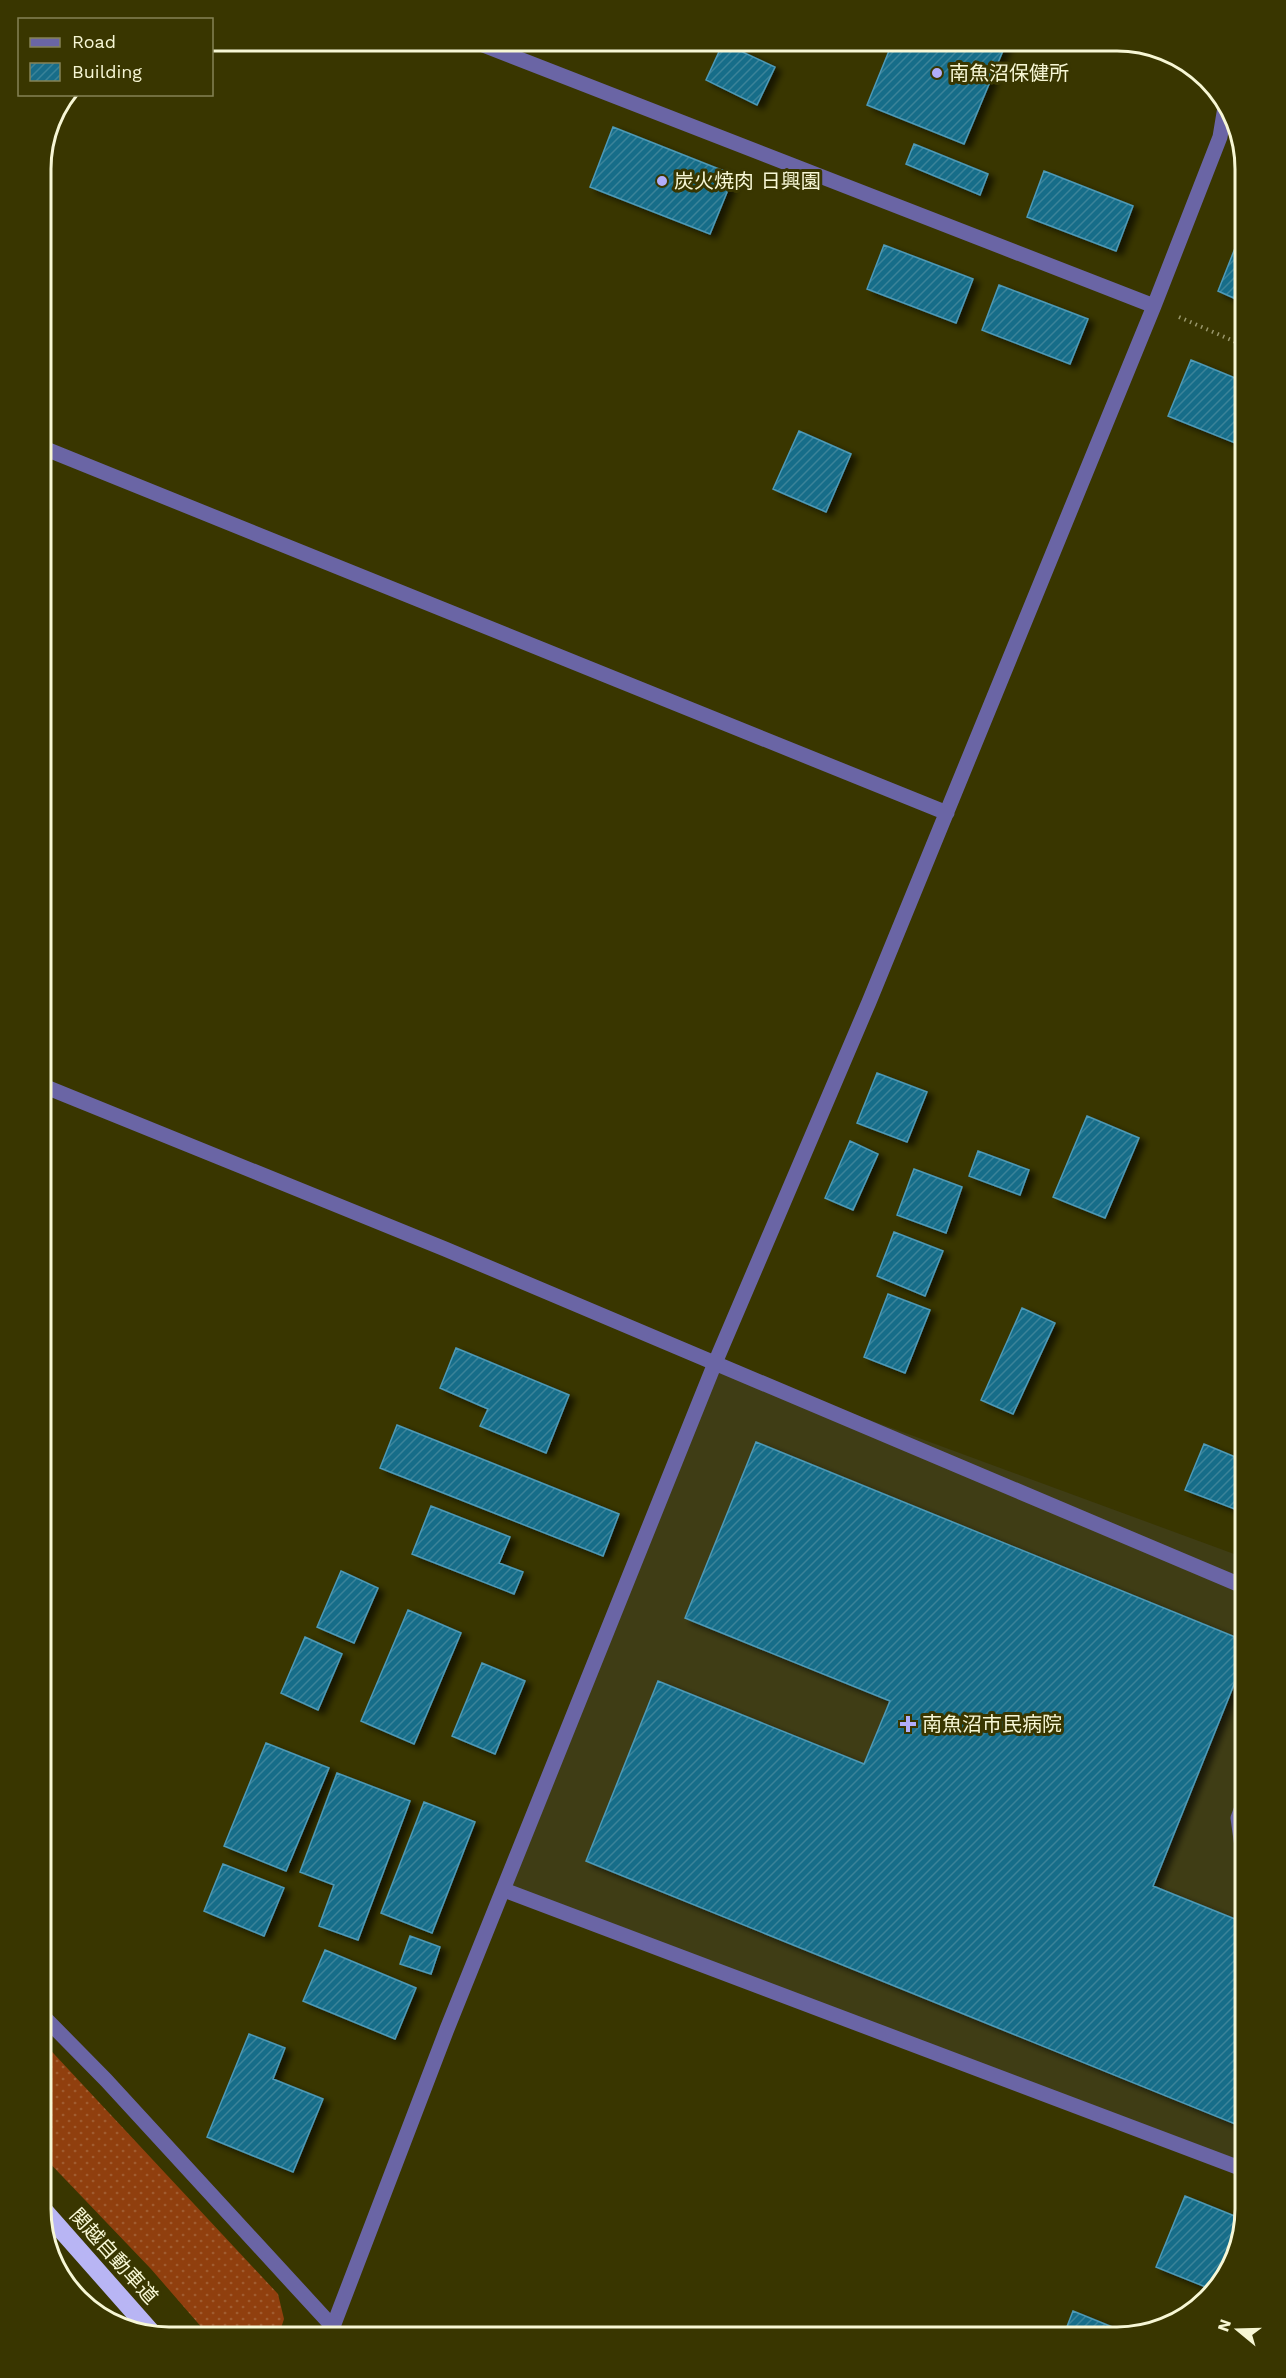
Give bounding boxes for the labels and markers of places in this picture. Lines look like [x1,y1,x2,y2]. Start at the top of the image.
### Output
place label: 南魚沼保健所 [949,61,1069,85]
marker: 南魚沼保健所 [930,66,944,80]
place label: 炭火焼肉 日興園 [674,169,821,193]
marker: 炭火焼肉 日興園 [655,174,669,188]
place label: 南魚沼市民病院 [922,1712,1062,1736]
marker: 南魚沼市民病院 [899,1715,917,1733]

